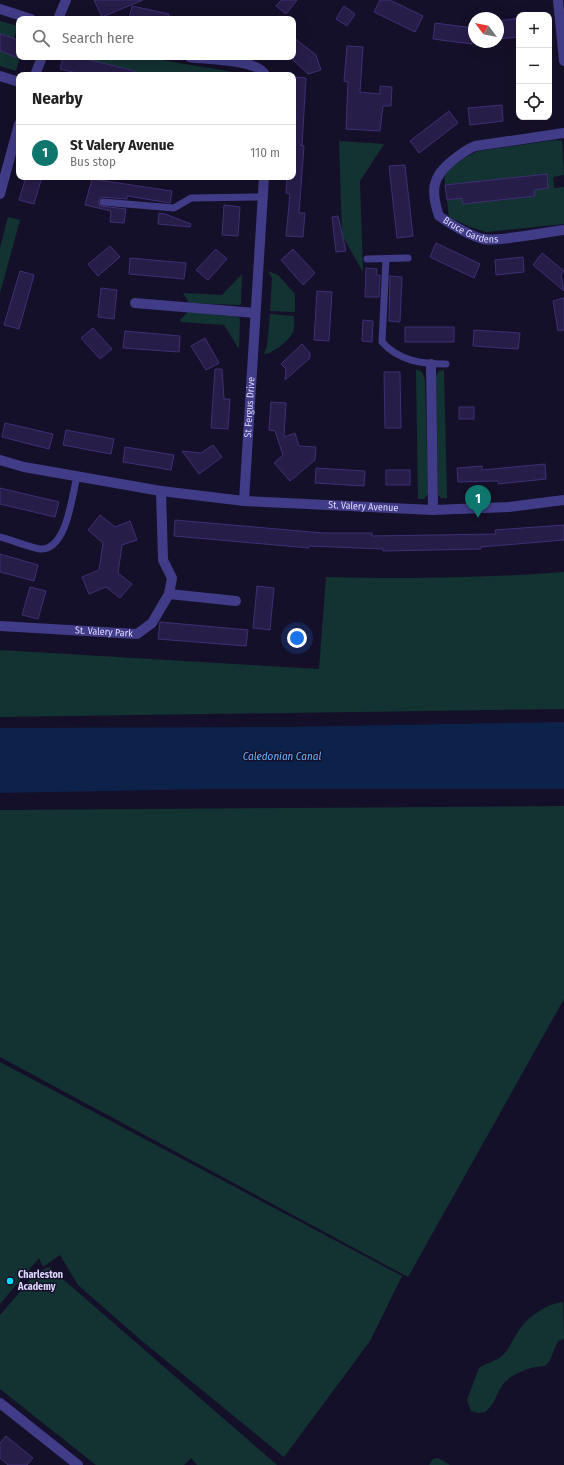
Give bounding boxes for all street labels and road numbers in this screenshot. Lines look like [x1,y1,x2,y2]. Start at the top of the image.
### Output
street label: Bruce Gardens [441,214,499,246]
street label: St Fergus Drive [242,376,258,438]
street label: St. Valery Avenue [328,499,399,514]
street label: St. Valery Park [75,624,133,640]

